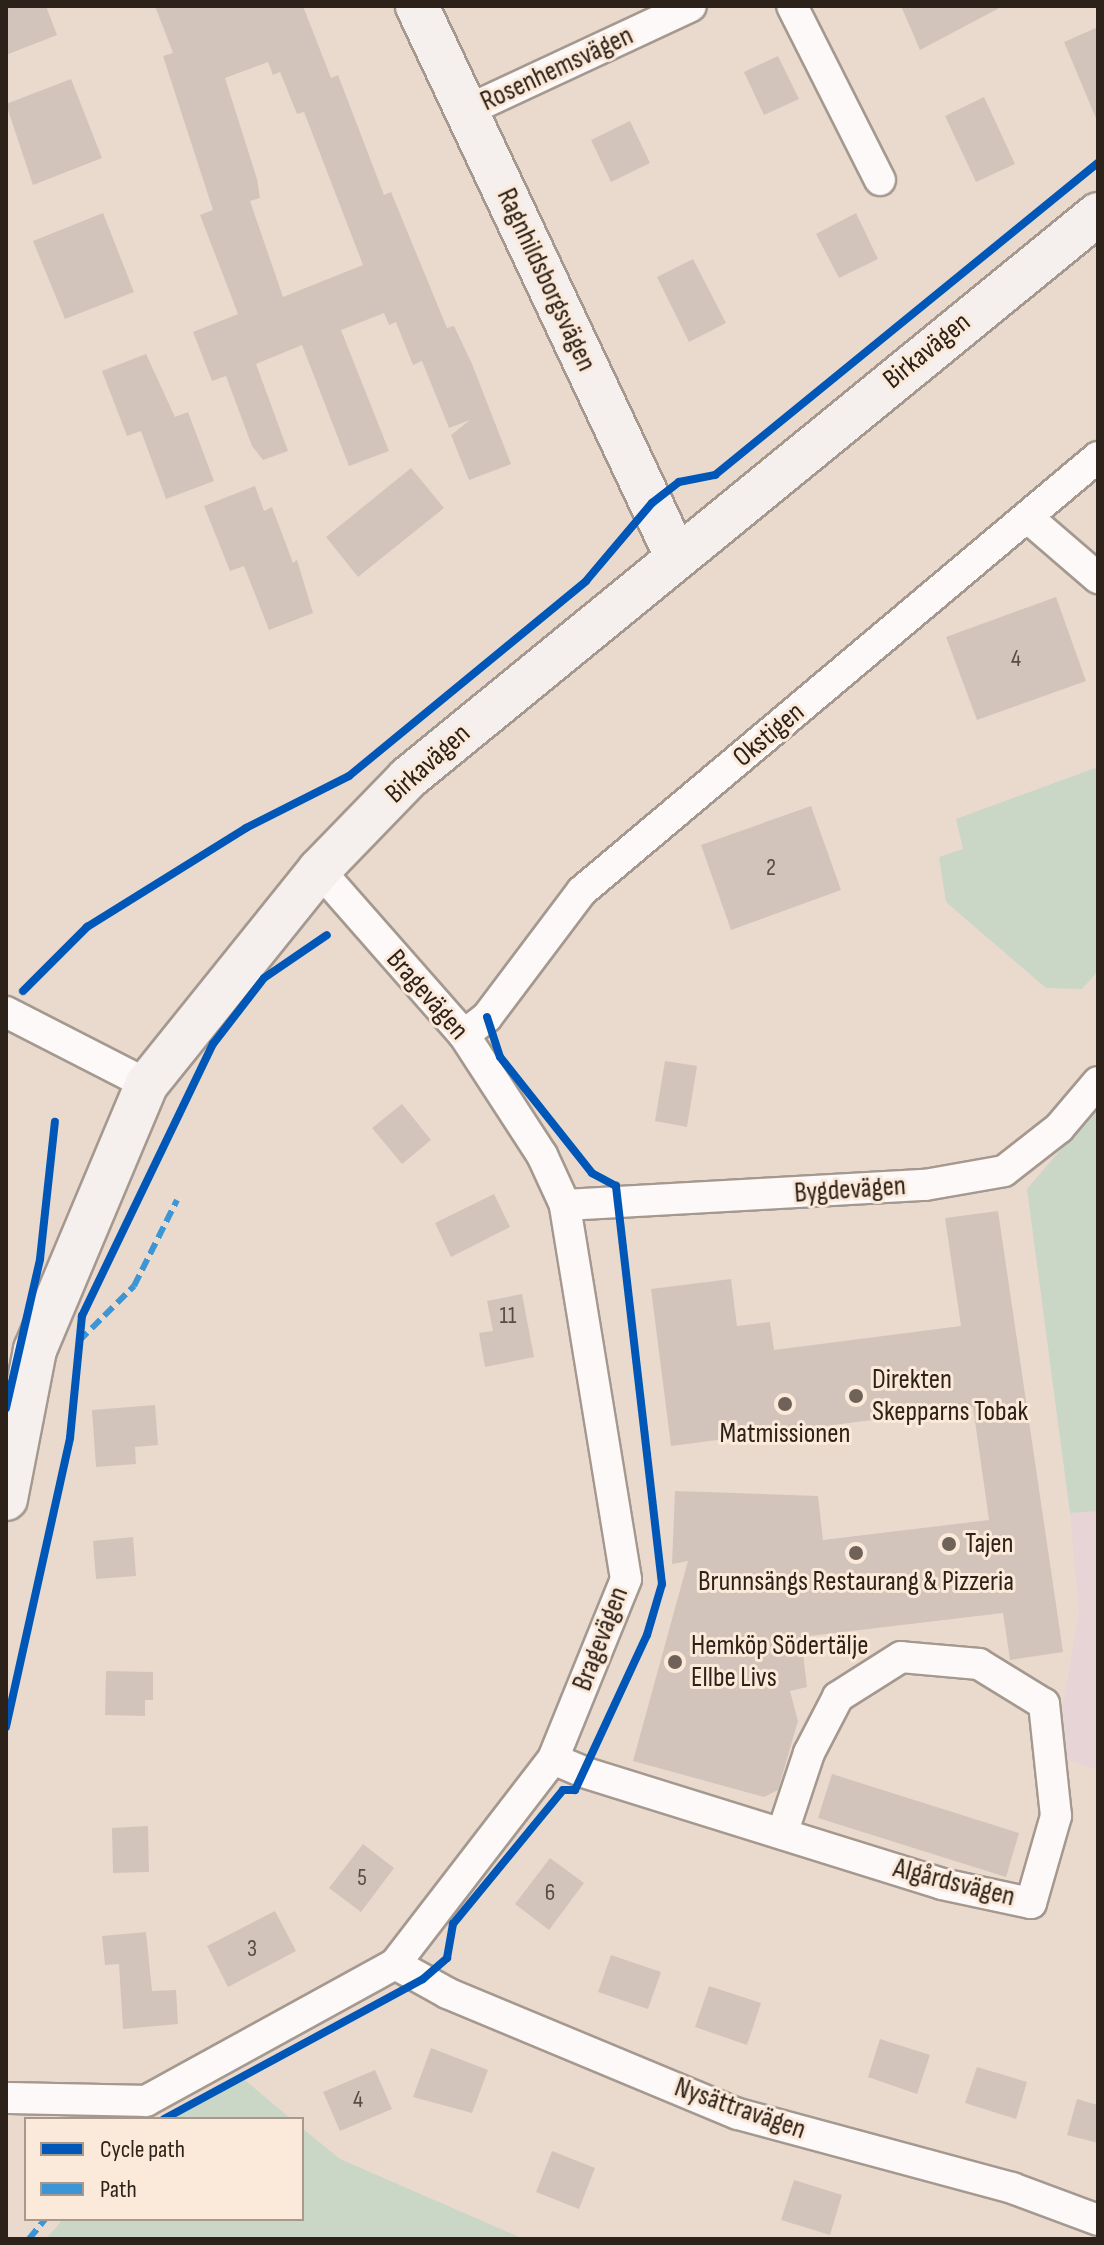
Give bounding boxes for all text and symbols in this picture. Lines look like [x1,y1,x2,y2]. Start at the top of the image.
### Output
street label: Rosenhemsvägen [475,19,639,119]
street label: Ragnhildsborgsvägen [489,183,603,377]
street label: Birkavägen [877,306,977,396]
house number: 4 [1011,645,1021,673]
street label: Okstigen [727,696,811,774]
street label: Birkavägen [379,717,477,811]
house number: 2 [766,854,776,882]
street label: Bragevägen [379,943,475,1047]
street label: Bygdevägen [793,1169,907,1211]
house number: 11 [500,1302,516,1330]
place label: Direkten Skepparns Tobak [872,1363,1028,1429]
marker: Direkten Skepparns Tobak [847,1387,865,1405]
marker: Matmissionen [776,1395,794,1413]
place label: Matmissionen [720,1417,850,1451]
place label: Tajen [965,1527,1014,1561]
marker: Tajen [940,1535,958,1553]
marker: Brunnsängs Restaurang & Pizzeria [847,1544,865,1562]
place label: Brunnsängs Restaurang & Pizzeria [698,1565,1014,1599]
street label: Bragevägen [566,1582,636,1696]
place label: Hemköp Södertälje Ellbe Livs [691,1629,869,1695]
marker: Hemköp Södertälje Ellbe Livs [666,1653,684,1671]
street label: Algårdsvägen [890,1852,1018,1914]
house number: 5 [357,1864,367,1892]
house number: 6 [545,1879,555,1907]
house number: 3 [247,1935,257,1963]
street label: Nysättravägen [670,2071,810,2147]
house number: 4 [353,2086,363,2114]
legend [24,2117,304,2221]
text: Cycle path [100,2135,185,2164]
text: Path [100,2175,137,2204]

